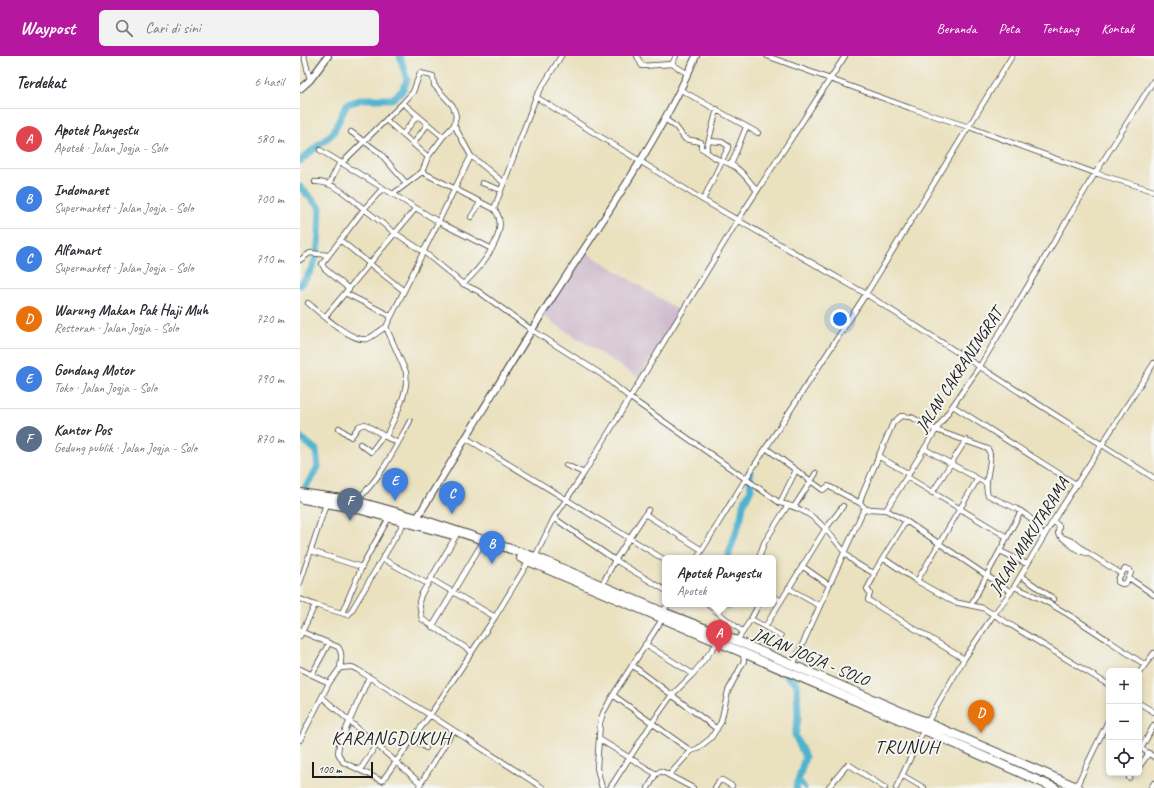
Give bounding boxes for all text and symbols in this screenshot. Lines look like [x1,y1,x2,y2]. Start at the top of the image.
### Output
search box [99,10,379,46]
text: Waypost [20,16,75,40]
icon: search [113,17,135,39]
text: Cari di sini [145,19,201,38]
text: Beranda [937,20,977,37]
text: Peta [999,20,1020,37]
text: Tentang [1042,20,1079,37]
text: Kontak [1101,20,1134,37]
text: Terdekat [16,72,66,93]
text: 6 hasil [254,74,284,90]
text: Apotek Pangestu [54,121,138,140]
text: A [26,131,32,147]
text: 580 m [256,131,284,147]
text: Apotek · Jalan Jogja - Solo [54,140,168,156]
text: Indomaret [54,181,108,200]
text: B [26,191,32,207]
text: 700 m [256,191,284,207]
text: Supermarket · Jalan Jogja - Solo [54,200,194,216]
text: Alfamart [54,241,101,260]
text: C [26,251,32,267]
text: 710 m [256,251,284,267]
text: Supermarket · Jalan Jogja - Solo [54,260,194,276]
street label: JALAN CAKRANINGRAT [911,300,1009,437]
text: Warung Makan Pak Haji Muh [54,301,208,320]
your location [830,309,850,329]
text: D [25,311,33,327]
text: 720 m [256,311,284,327]
text: Restoran · Jalan Jogja - Solo [54,320,179,336]
text: Gondang Motor [54,361,134,380]
text: E [26,371,32,387]
text: 790 m [256,371,284,387]
text: Toko · Jalan Jogja - Solo [54,380,157,396]
text: Kantor Pos [54,421,111,440]
text: F [26,431,32,447]
text: 870 m [256,431,284,447]
text: Gedung publik · Jalan Jogja - Solo [54,440,197,456]
pin: E [382,468,408,501]
street label: JALAN MAKUTARAMA [984,472,1074,599]
pin: C [439,481,465,514]
pin: F [337,488,363,521]
pin: B [479,531,505,564]
popup [662,555,776,607]
text: Apotek Pangestu [677,564,761,583]
text: Apotek [677,583,706,599]
pin: A [706,620,732,653]
street label: JALAN JOGJA - SOLO [749,623,874,691]
map controls [1106,668,1142,776]
button: + [1106,668,1142,704]
pin: D [968,700,994,733]
button: − [1106,704,1142,740]
district label: KARANGDUKUH [331,726,453,750]
district label: TRUNUH [875,735,942,759]
button: locate [1106,740,1142,776]
scale bar [312,760,373,779]
text: 100 m [318,762,342,776]

